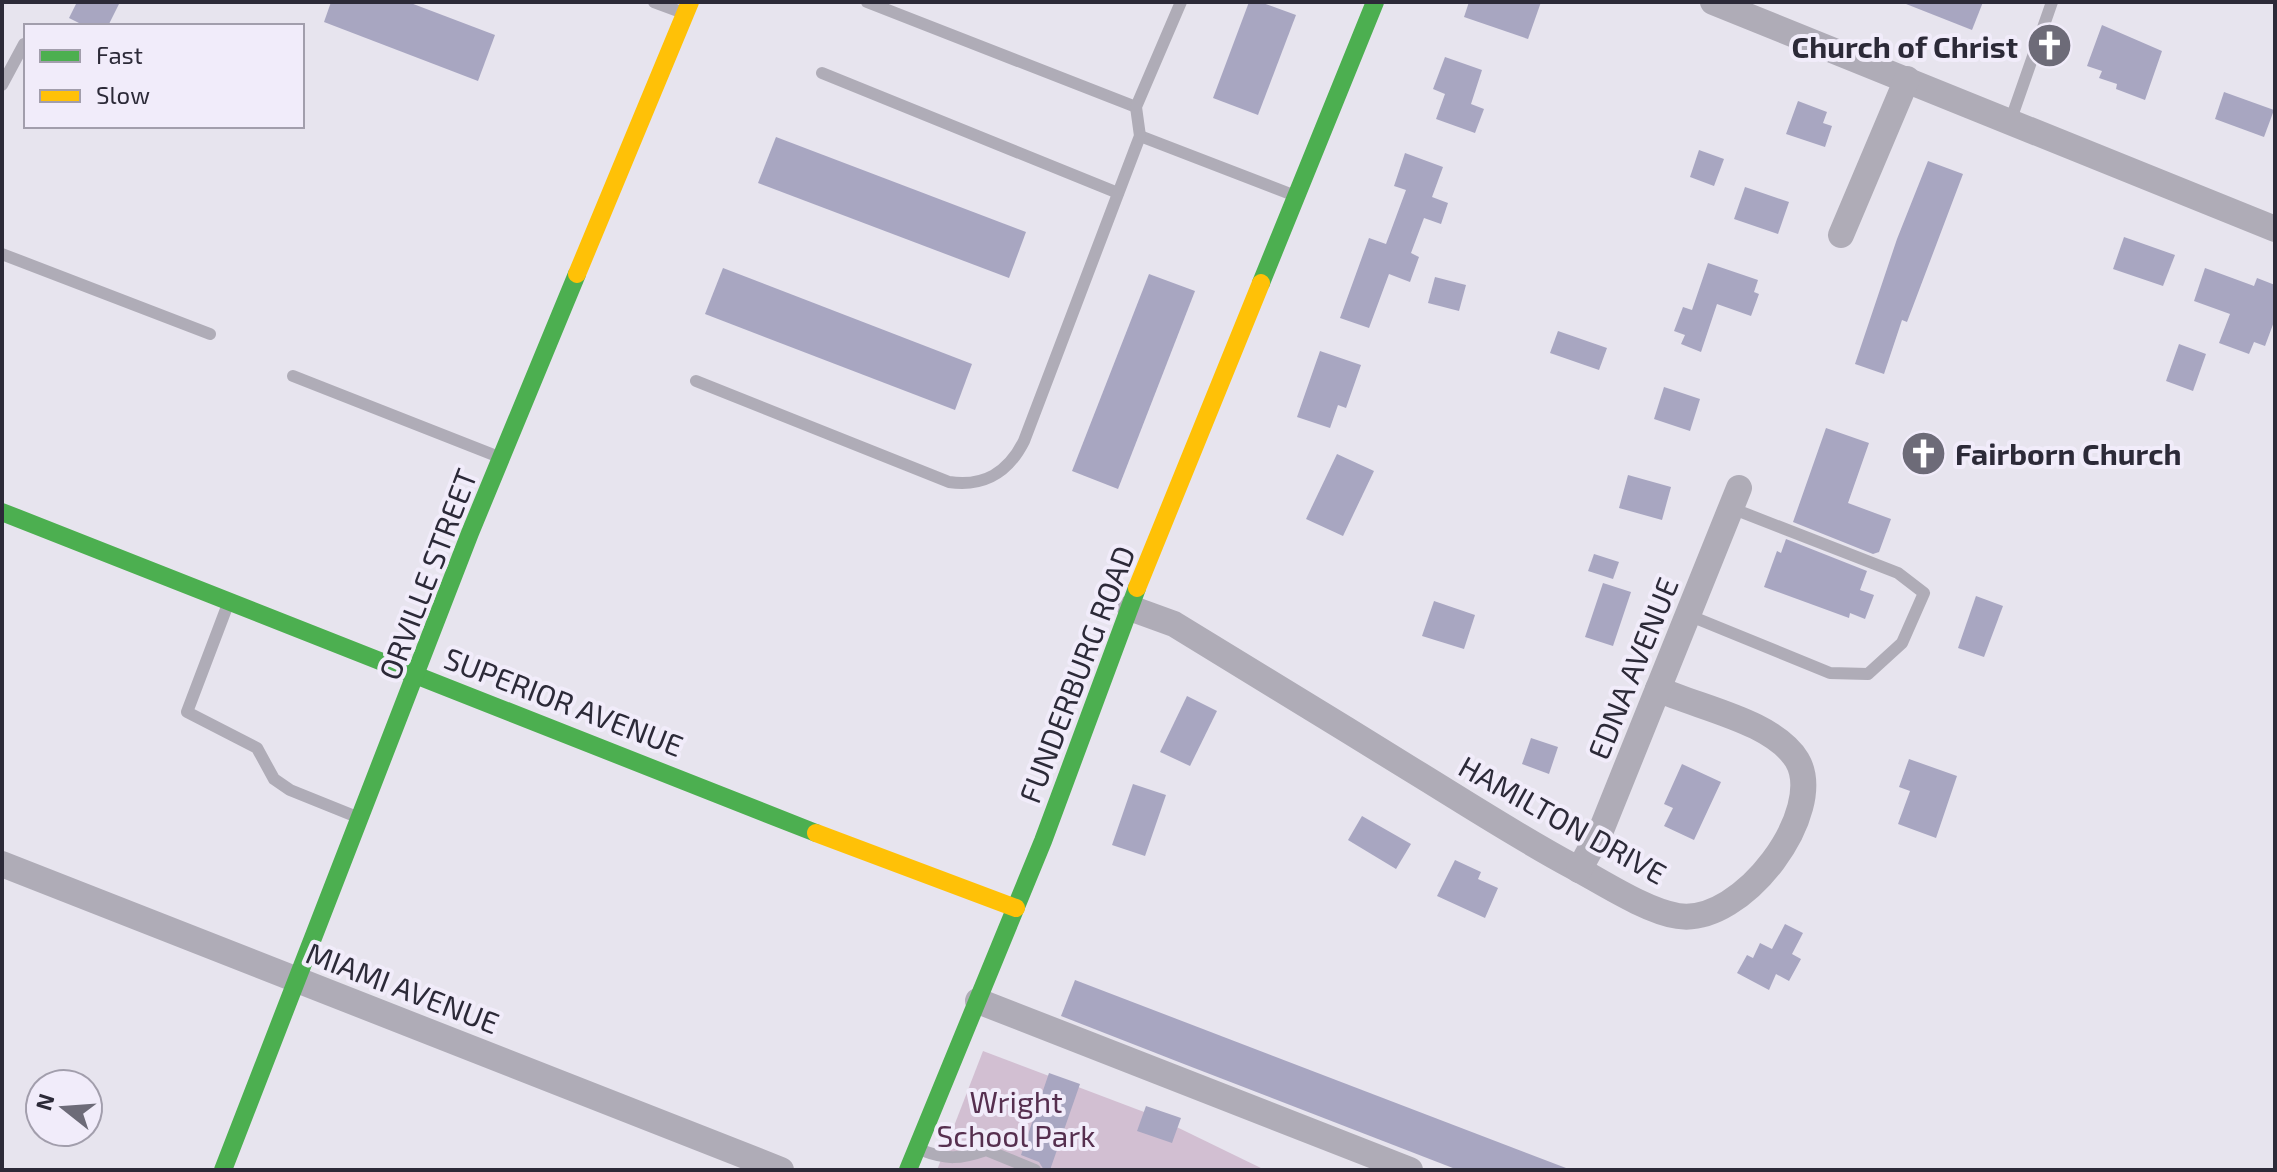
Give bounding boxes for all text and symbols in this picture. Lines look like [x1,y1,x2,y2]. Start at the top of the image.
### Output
church icon: Church of Christ [2025,22,2073,70]
legend [24,24,304,128]
place label: Church of Christ [1792,28,2018,64]
text: Fast [96,40,143,69]
text: Slow [96,80,150,109]
church icon: Fairborn Church [1900,429,1948,477]
place label: Fairborn Church [1955,435,2181,471]
street label: ORVILLE STREET [370,464,484,684]
street label: FUNDERBURG ROAD [1010,540,1142,808]
street label: EDNA AVENUE [1579,572,1685,764]
street label: SUPERIOR AVENUE [439,639,689,763]
street label: HAMILTON DRIVE [1453,747,1673,891]
street label: MIAMI AVENUE [301,934,505,1040]
north arrow [24,1068,104,1148]
park label: Wright School Park [936,1083,1096,1153]
text: N [29,1090,59,1113]

